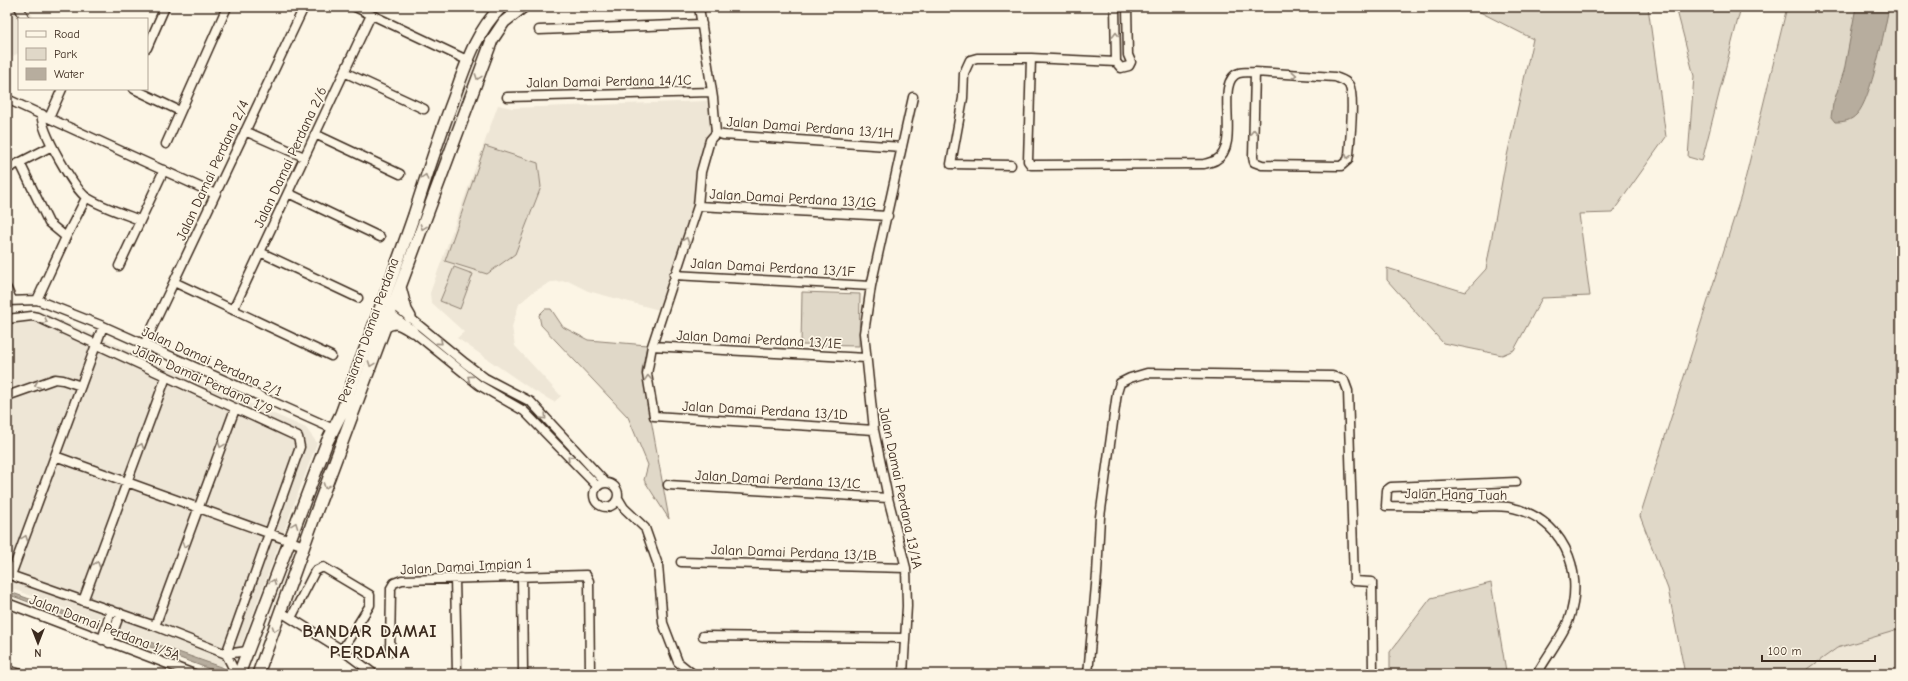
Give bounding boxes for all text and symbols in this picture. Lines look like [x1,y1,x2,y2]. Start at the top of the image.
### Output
legend [18,18,148,90]
text: Road [54,27,80,41]
one-way arrow [1112,32,1120,38]
text: Park [54,47,77,61]
text: Water [54,67,84,81]
one-way arrow [1291,70,1297,79]
street label: Jalan Damai Perdana 14/1C [526,72,692,91]
one-way arrow [475,73,483,80]
street label: Jalan Damai Perdana 2/6 [250,84,331,230]
street label: Jalan Damai Perdana 2/4 [172,97,253,243]
street label: Jalan Damai Perdana 13/1H [726,113,894,142]
one-way arrow [1249,129,1258,135]
one-way arrow [1344,153,1352,160]
one-way arrow [421,173,429,180]
street label: Jalan Damai Perdana 13/1G [709,186,877,211]
one-way arrow [419,223,427,230]
one-way arrow [681,237,689,244]
street label: Jalan Damai Perdana 13/1F [690,255,856,280]
street label: Persiaran Damai Perdana [334,256,403,405]
one-way arrow [41,316,48,324]
street label: Jalan Damai Perdana 2/1 [139,323,285,400]
street label: Jalan Damai Perdana 13/1E [676,327,842,352]
one-way arrow [435,338,442,345]
street label: Jalan Damai Perdana 1/9 [130,341,276,418]
one-way arrow [368,360,376,367]
one-way arrow [467,375,474,382]
one-way arrow [643,375,652,381]
one-way arrow [34,380,42,388]
street label: Jalan Damai Perdana 13/1D [682,398,848,423]
street label: Jalan Damai Perdana 13/1A [875,406,926,571]
one-way arrow [540,412,547,420]
one-way arrow [136,442,144,449]
one-way arrow [218,442,226,449]
one-way arrow [568,455,575,462]
street label: Jalan Damai Perdana 13/1C [695,467,861,492]
one-way arrow [322,482,330,489]
street label: Jalan Hang Tuah [1404,485,1507,504]
one-way arrow [291,522,299,529]
one-way arrow [20,535,28,542]
one-way arrow [181,541,189,548]
street label: Jalan Damai Perdana 13/1B [711,541,877,564]
street label: Jalan Damai Impian 1 [400,555,532,578]
one-way arrow [92,561,100,568]
one-way arrow [269,579,277,586]
street label: Jalan Damai Perdana 1/5A [27,591,183,664]
district label: BANDAR DAMAI PERDANA [302,621,438,663]
north arrow [18,623,58,663]
one-way arrow [271,625,279,632]
scale bar [1762,637,1875,663]
text: 100 m [1768,644,1801,658]
text: N [34,646,42,659]

